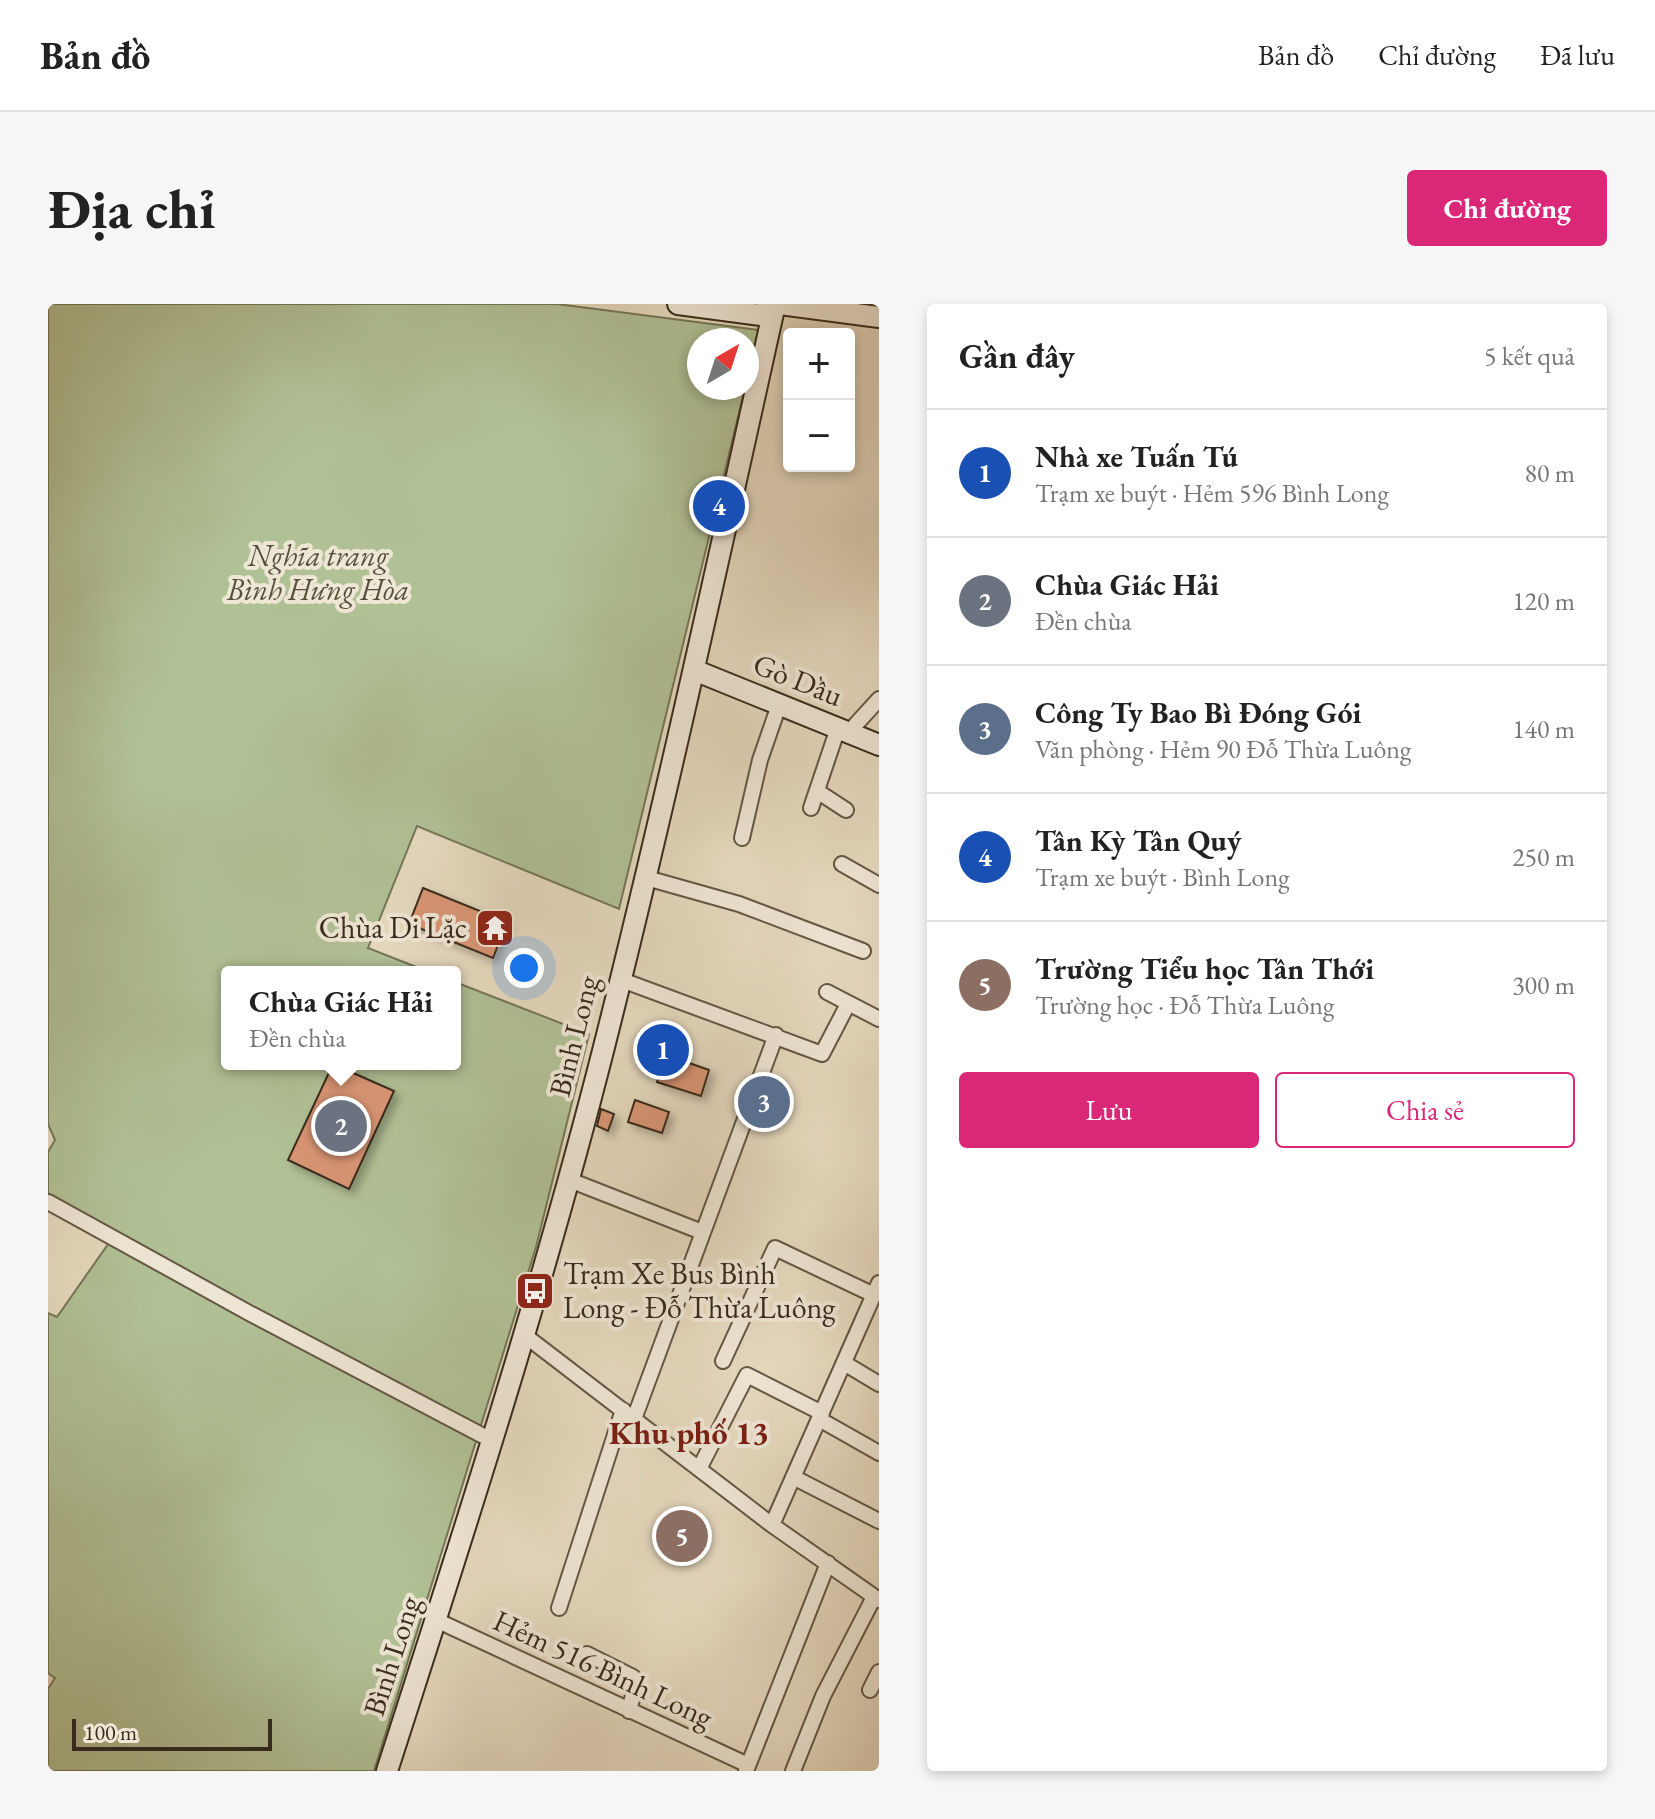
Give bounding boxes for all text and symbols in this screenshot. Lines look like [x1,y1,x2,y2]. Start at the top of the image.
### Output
text: Bản đồ [40,31,150,80]
text: Bản đồ [1258,37,1334,73]
text: Chỉ đường [1378,37,1496,73]
text: Đã lưu [1540,37,1615,73]
button: Chỉ đường [1407,170,1607,246]
text: Địa chỉ [48,172,216,245]
north arrow [687,328,759,400]
map controls [783,328,855,472]
button: + [783,328,855,400]
text: Gần đây [959,334,1075,378]
text: 5 kết quả [1484,339,1575,373]
button: − [783,400,855,472]
text: Nhà xe Tuấn Tú [1035,437,1238,476]
text: 1 [978,456,992,490]
text: 80 m [1525,456,1575,490]
pin: 4 [693,476,745,536]
text: Trạm xe buýt · Hẻm 596 Bình Long [1035,476,1389,510]
park label: Nghĩa trang Bình Hưng Hòa [226,536,409,609]
text: Chùa Giác Hải [1035,565,1219,604]
text: 2 [978,584,992,618]
text: 120 m [1512,584,1575,618]
text: Đền chùa [1035,604,1132,638]
street label: Gò Dầu [748,644,849,715]
text: Công Ty Bao Bì Đóng Gói [1035,693,1361,732]
text: 3 [978,712,992,746]
text: 140 m [1512,712,1575,746]
text: Văn phòng · Hẻm 90 Đỗ Thừa Luông [1035,732,1411,766]
text: Tân Kỳ Tân Quý [1035,821,1241,860]
text: 4 [978,840,992,874]
text: 250 m [1512,840,1575,874]
text: Trạm xe buýt · Bình Long [1035,860,1289,894]
temple icon: Chùa Di Lặc [474,907,516,949]
place label: Chùa Di Lặc [319,908,467,947]
your location [504,948,544,988]
text: Trường Tiểu học Tân Thới [1035,949,1374,988]
popup [221,966,461,1070]
text: 5 [978,968,992,1002]
text: 300 m [1512,968,1575,1002]
street label: Bình Long [540,970,608,1101]
text: Chùa Giác Hải [249,982,433,1021]
text: Trường học · Đỗ Thừa Luông [1035,988,1334,1022]
pin: 1 [637,1020,689,1080]
text: Đền chùa [249,1021,346,1055]
pin: 3 [738,1072,790,1132]
button: Lưu [959,1072,1259,1148]
button: Chia sẻ [1275,1072,1575,1148]
pin: 2 [315,1096,367,1156]
place label: Trạm Xe Bus Bình Long - Đỗ Thừa Luông [563,1254,836,1327]
bus stop icon: Trạm Xe Bus Bình Long - Đỗ Thừa Luông [514,1270,556,1312]
district label: Khu phố 13 [609,1412,769,1454]
pin: 5 [656,1506,708,1566]
street label: Bình Long [354,1590,429,1721]
street label: Hẻm 516 Bình Long [487,1601,720,1737]
scale bar [72,1715,272,1751]
text: 100 m [84,1718,137,1747]

